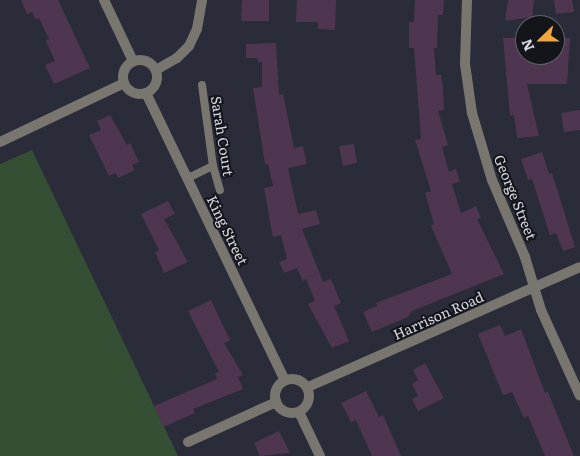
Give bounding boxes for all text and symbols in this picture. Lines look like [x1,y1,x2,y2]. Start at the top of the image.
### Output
north arrow [515,15,565,65]
text: N [516,36,538,54]
street label: Sarah Court [208,95,238,177]
street label: George Street [491,152,541,242]
street label: King Street [204,193,252,267]
street label: Harrison Road [390,288,486,342]

